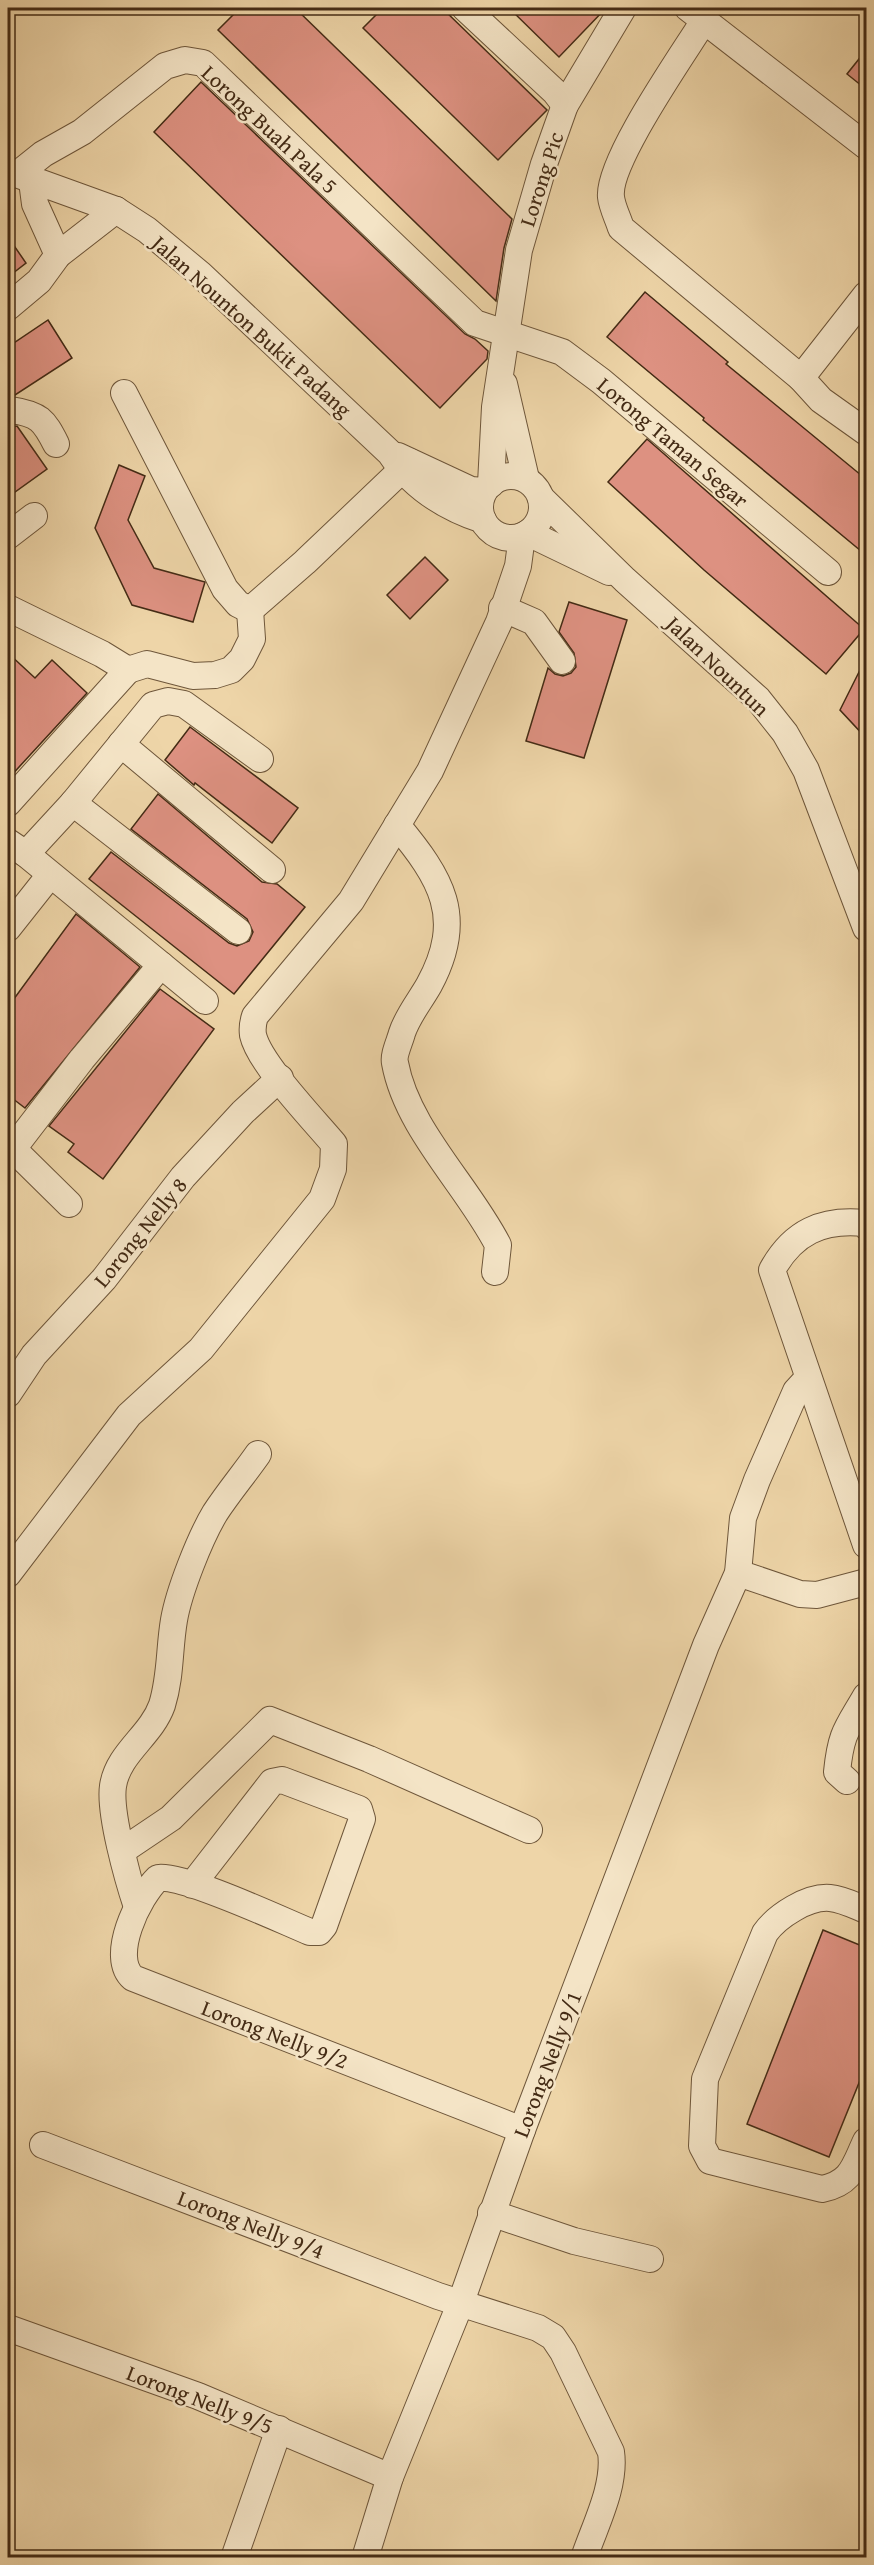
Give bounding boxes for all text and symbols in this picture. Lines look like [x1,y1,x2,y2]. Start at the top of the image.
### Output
street label: Lorong Buah Pala 5 [195,57,345,201]
street label: Lorong Pic [511,127,571,230]
street label: Jalan Nounton Bukit Padang [143,225,359,425]
street label: Lorong Taman Segar [590,369,756,515]
street label: Jalan Nountun [657,606,777,724]
street label: Lorong Nelly 8 [86,1170,194,1294]
street label: Lorong Nelly 9/1 [504,1986,590,2142]
street label: Lorong Nelly 9/2 [197,1991,353,2077]
street label: Lorong Nelly 9/4 [173,2181,329,2267]
street label: Lorong Nelly 9/5 [122,2356,278,2442]

